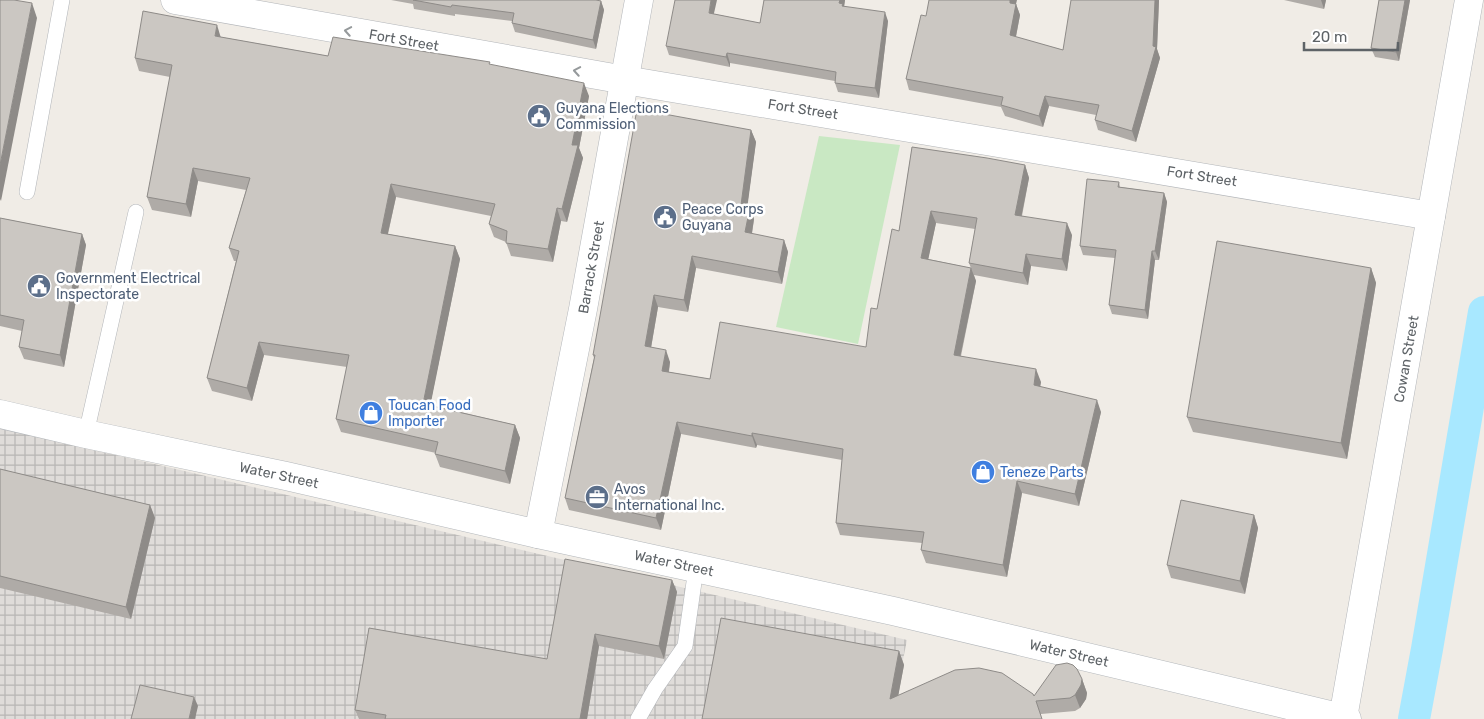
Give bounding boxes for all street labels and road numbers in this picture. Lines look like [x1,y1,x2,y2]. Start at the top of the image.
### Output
street label: Fort Street [368,26,441,55]
street label: Fort Street [767,96,840,124]
street label: Fort Street [1166,163,1239,191]
street label: Barrack Street [575,219,608,315]
street label: Cowan Street [1390,314,1423,404]
street label: Water Street [238,459,321,492]
street label: Water Street [633,547,716,580]
street label: Water Street [1028,636,1111,671]

